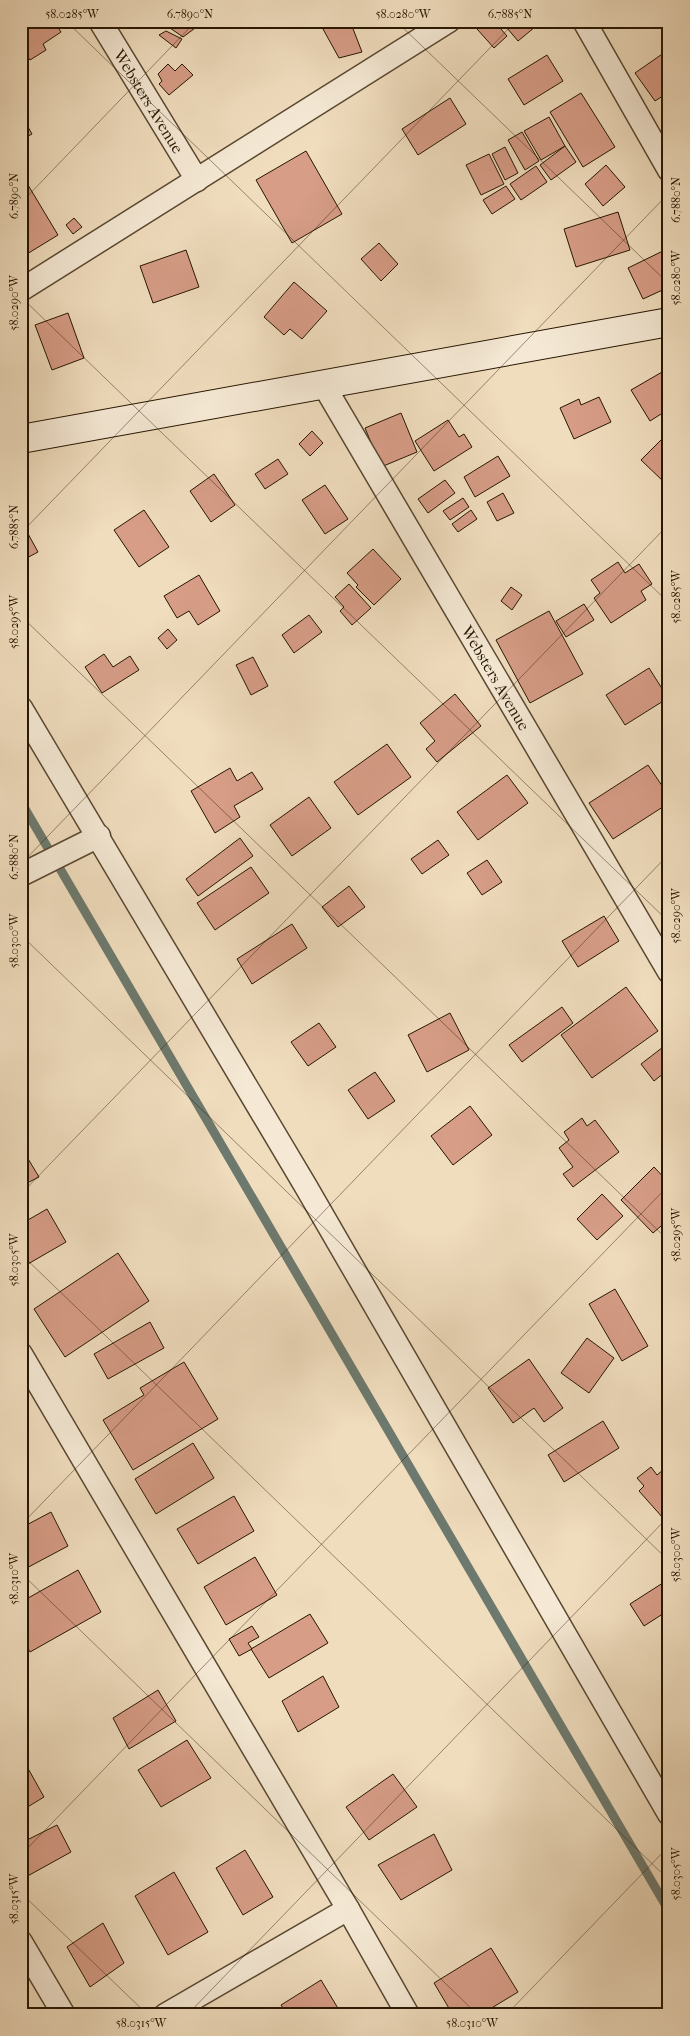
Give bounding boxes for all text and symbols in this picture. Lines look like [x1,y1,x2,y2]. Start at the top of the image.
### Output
text: 58.0285°W [45,7,100,21]
text: 6.7890°N [167,7,213,21]
text: 58.0280°W [375,7,432,21]
text: 6.7885°N [488,7,532,21]
street label: Websters Avenue [110,45,188,157]
text: 6.7890°N [7,173,21,219]
text: 6.7880°N [669,177,683,223]
text: 58.0280°W [669,249,683,306]
text: 58.0290°W [7,274,21,331]
text: 6.7885°N [7,505,21,549]
text: 58.0285°W [669,569,683,624]
text: 58.0295°W [7,594,21,649]
street label: Websters Avenue [457,621,534,734]
text: 6.7880°N [7,834,21,880]
text: 58.0290°W [669,887,683,944]
text: 58.0300°W [7,913,21,968]
text: 58.0295°W [669,1207,683,1262]
text: 58.0305°W [7,1232,21,1287]
text: 58.0300°W [669,1527,683,1582]
text: 58.0310°W [7,1552,21,1605]
text: 58.0305°W [669,1846,683,1901]
text: 58.0315°W [7,1872,21,1924]
text: 58.0315°W [116,2016,168,2030]
text: 58.0310°W [446,2016,499,2030]

